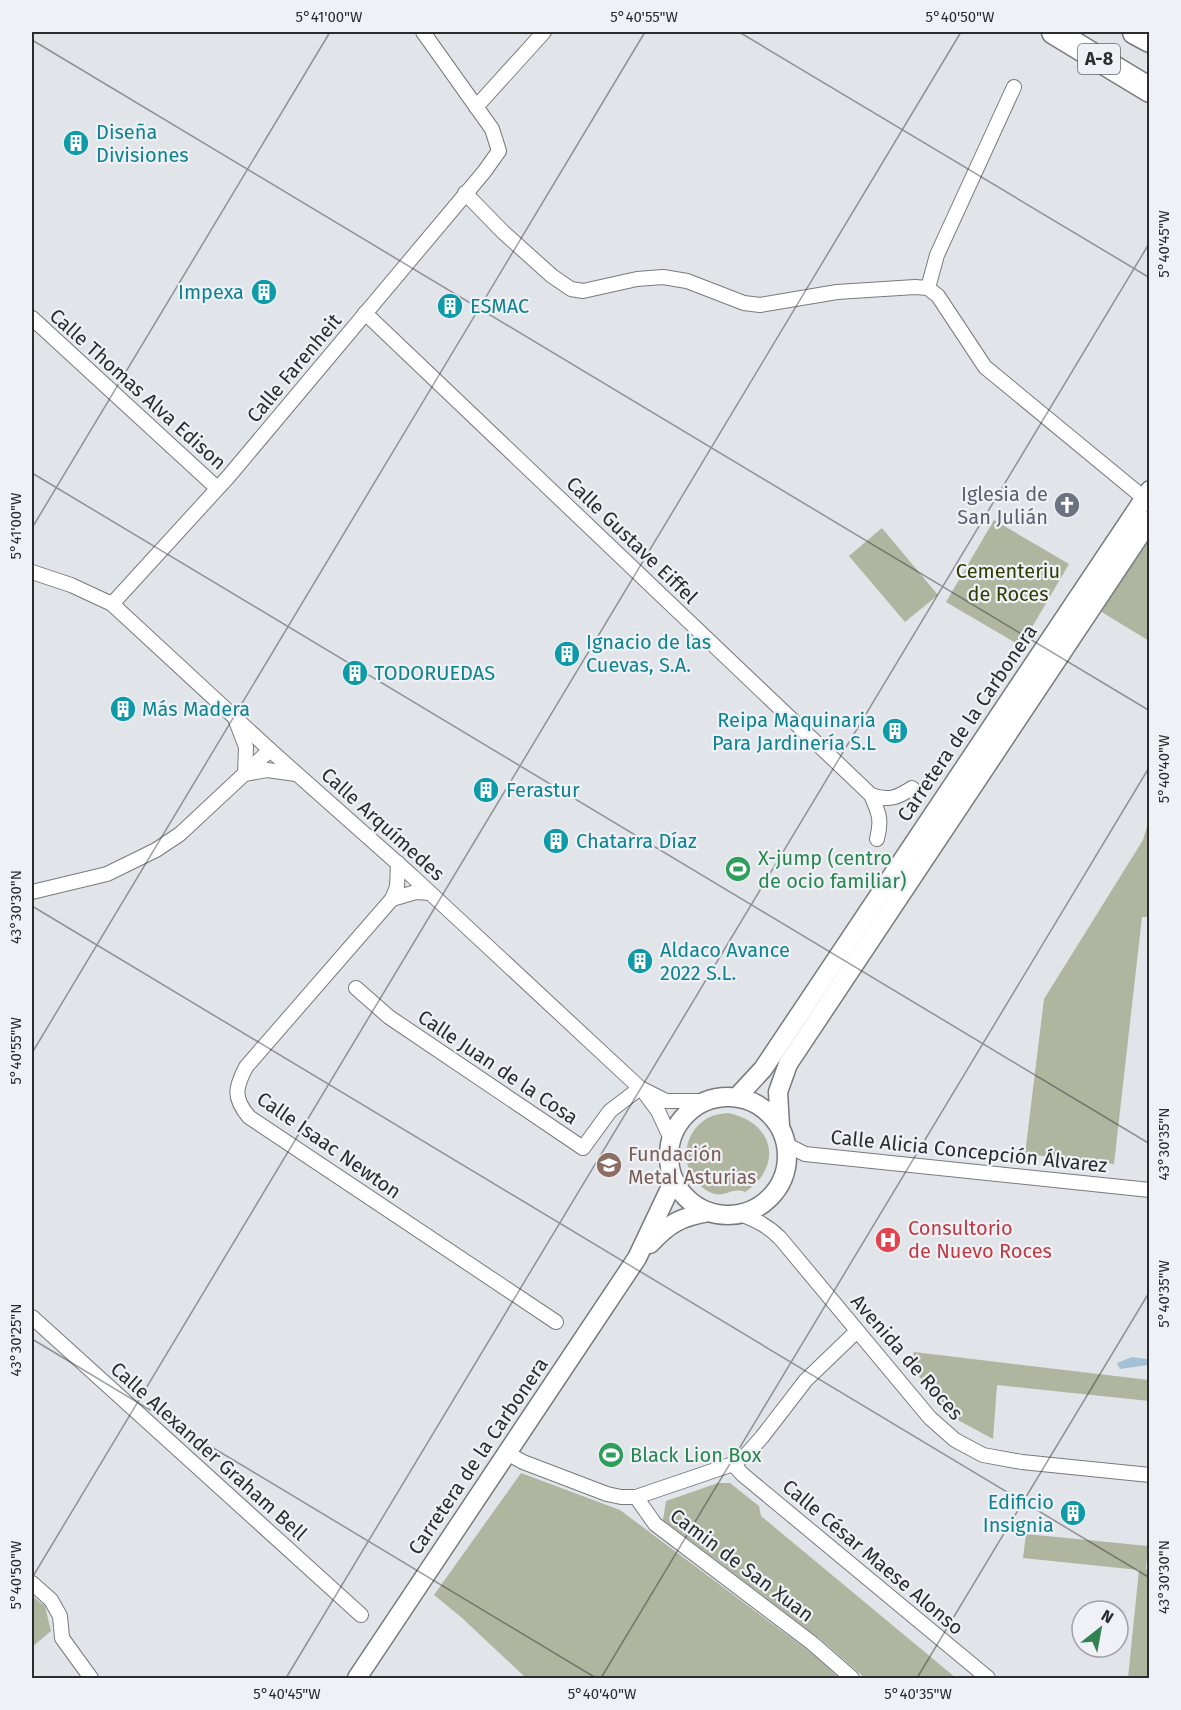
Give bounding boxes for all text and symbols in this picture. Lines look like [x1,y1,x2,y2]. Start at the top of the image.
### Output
text: 5°41'00"W [296,8,363,26]
text: 5°40'55"W [610,8,678,26]
text: 5°40'50"W [926,8,995,26]
road number: A-8 [1078,44,1120,74]
place label: Diseña Divisiones [96,120,189,167]
building icon: Diseña Divisiones [61,128,91,158]
text: 5°40'45"W [1155,210,1173,278]
building icon: Impexa [249,277,279,307]
place label: Impexa [178,280,244,304]
building icon: ESMAC [435,291,465,321]
place label: ESMAC [470,294,529,318]
street label: Calle Thomas Alva Edison [45,303,231,475]
street label: Calle Farenheit [242,308,347,427]
street label: Calle Gustave Eiffel [561,471,703,609]
place label: Iglesia de San Julián [957,482,1048,529]
church icon: Iglesia de San Julián [1052,490,1082,520]
text: 5°41'00"W [7,492,25,559]
park label: Cementeriu de Roces [956,559,1060,606]
street label: Carretera de la Carbonera [892,620,1042,826]
place label: Ignacio de las Cuevas, S.A. [586,630,711,677]
building icon: Ignacio de las Cuevas, S.A. [552,639,582,669]
building icon: TODORUEDAS [340,658,370,688]
place label: TODORUEDAS [374,661,495,685]
building icon: Más Madera [108,694,138,724]
place label: Más Madera [142,697,250,721]
place label: Reipa Maquinaria Para Jardinería S.L [712,708,876,755]
building icon: Reipa Maquinaria Para Jardinería S.L [880,716,910,746]
text: 5°40'40"W [1155,734,1173,803]
street label: Calle Arquímedes [316,762,450,886]
building icon: Ferastur [471,775,501,805]
place label: Ferastur [506,778,580,802]
building icon: Chatarra Díaz [541,826,571,856]
place label: Chatarra Díaz [576,829,697,853]
place label: X-jump (centro de ocio familiar) [758,846,907,893]
sports icon: X-jump (centro de ocio familiar) [723,854,753,884]
text: 43°30'30"N [7,870,25,944]
place label: Aldaco Avance 2022 S.L. [660,938,790,985]
building icon: Aldaco Avance 2022 S.L. [625,946,655,976]
street label: Calle Juan de la Cosa [413,1005,583,1129]
text: 5°40'55"W [7,1017,25,1085]
street label: Calle Isaac Newton [252,1086,406,1204]
text: 43°30'35"N [1155,1108,1173,1180]
street label: Calle Alicia Concepción Álvarez [829,1125,1109,1177]
place label: Fundación Metal Asturias [628,1142,756,1189]
school or university icon: Fundación Metal Asturias [594,1150,624,1180]
place label: Consultorio de Nuevo Roces [908,1216,1052,1263]
hospital icon: Consultorio de Nuevo Roces [873,1225,903,1255]
text: 5°40'35"W [1155,1260,1173,1328]
street label: Avenida de Roces [846,1289,968,1425]
text: 43°30'25"N [7,1304,25,1376]
street label: Carretera de la Carbonera [403,1353,553,1559]
street label: Calle Alexander Graham Bell [106,1357,312,1546]
sports icon: Black Lion Box [596,1440,626,1470]
place label: Black Lion Box [630,1443,762,1467]
street label: Calle César Maese Alonso [778,1474,968,1640]
place label: Edificio Insignia [983,1490,1054,1537]
building icon: Edificio Insignia [1058,1498,1088,1528]
street label: Camin de San Xuan [665,1503,819,1627]
text: 5°40'50"W [7,1540,25,1609]
text: 43°30'30"N [1155,1540,1173,1614]
north arrow [1070,1599,1130,1659]
text: N [1098,1606,1117,1627]
text: 5°40'45"W [253,1685,321,1703]
text: 5°40'40"W [568,1685,637,1703]
text: 5°40'35"W [884,1685,952,1703]

